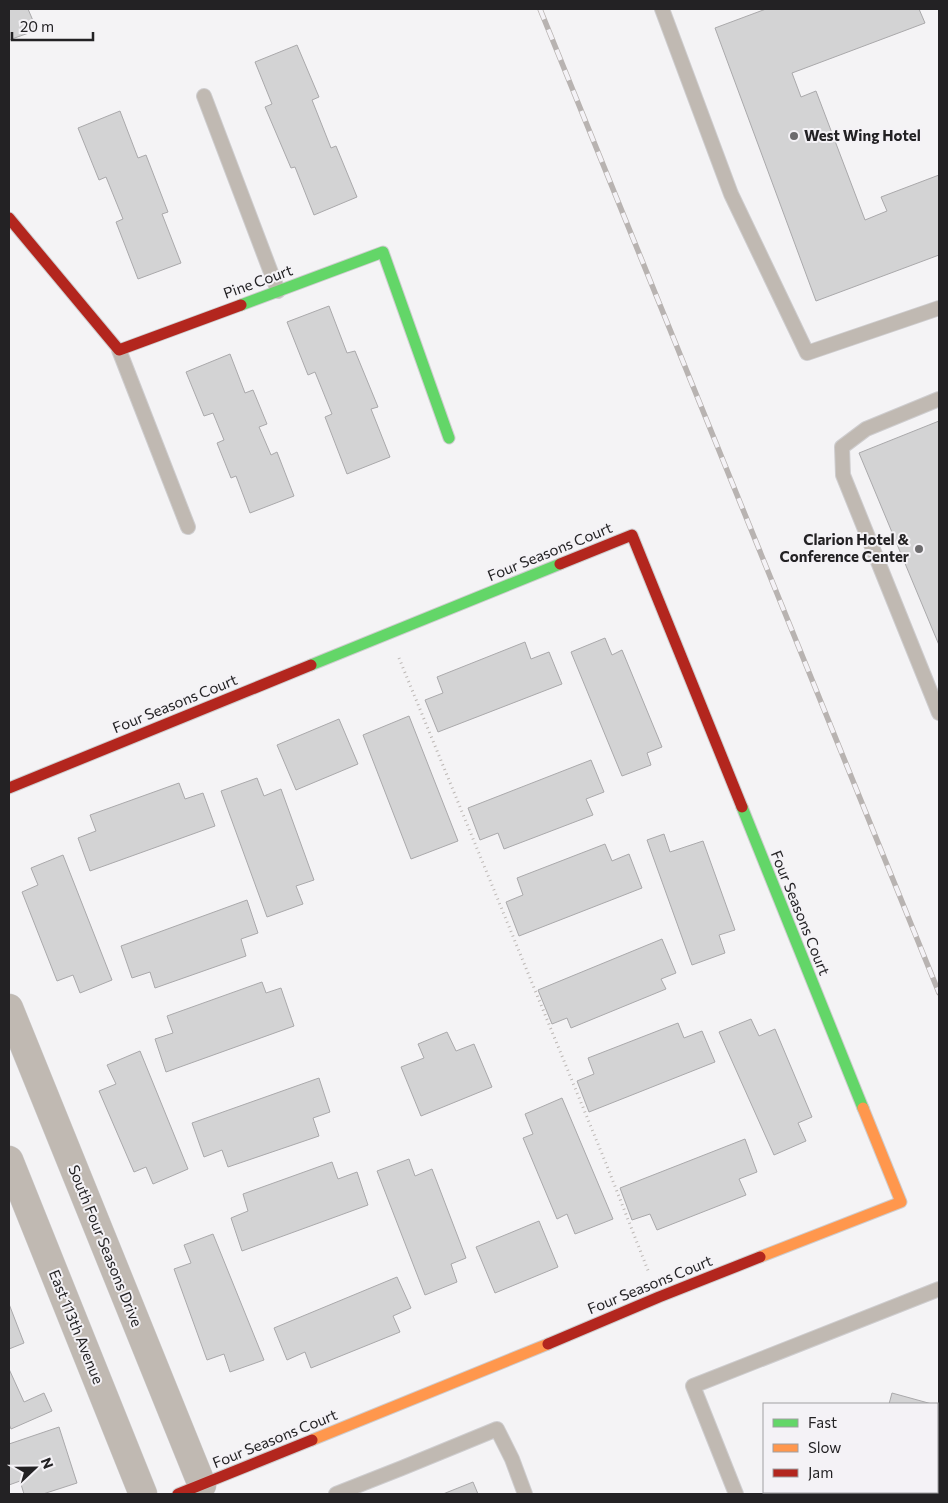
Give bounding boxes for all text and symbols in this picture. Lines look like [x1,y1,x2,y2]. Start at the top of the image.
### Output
scale bar [12,10,94,42]
text: 20 m [20,17,54,35]
place label: West Wing Hotel [804,126,921,144]
marker: West Wing Hotel [788,130,800,142]
street label: Pine Court [221,260,295,302]
street label: Four Seasons Court [485,518,615,584]
place label: Clarion Hotel & Conference Center [780,530,910,565]
marker: Clarion Hotel & Conference Center [913,543,925,555]
street label: Four Seasons Court [110,670,240,736]
street label: Four Seasons Court [768,848,834,978]
street label: South Four Seasons Drive [65,1162,147,1329]
street label: Four Seasons Court [585,1251,715,1317]
street label: East 113th Avenue [46,1267,108,1386]
legend [763,1403,938,1493]
street label: Four Seasons Court [210,1405,340,1471]
text: Fast [808,1413,837,1431]
text: Slow [808,1438,841,1456]
north arrow [10,1443,60,1493]
text: N [38,1455,57,1471]
text: Jam [808,1463,833,1481]

